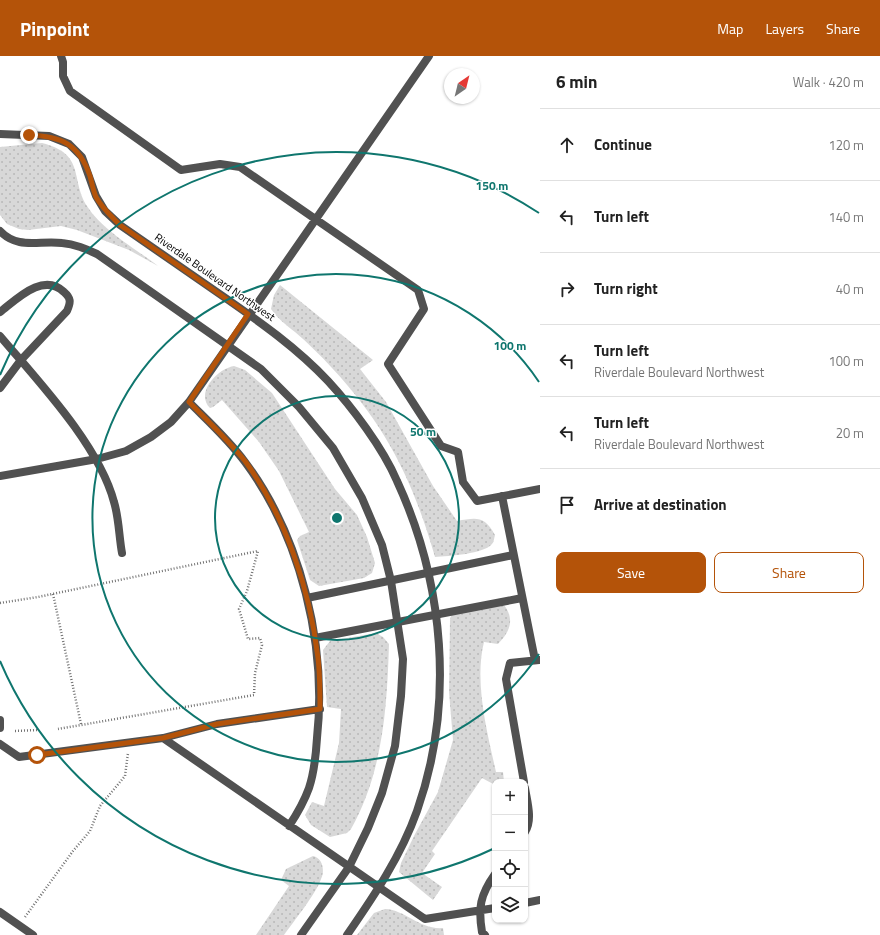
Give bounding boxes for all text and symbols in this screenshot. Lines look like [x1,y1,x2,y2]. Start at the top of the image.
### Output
text: Pinpoint [20,14,89,43]
text: Map [717,18,743,39]
text: Layers [765,18,804,39]
text: Share [826,18,860,39]
north arrow [444,68,480,104]
text: 6 min [556,69,597,95]
text: Walk · 420 m [793,72,864,92]
route end [20,126,38,144]
text: Continue [594,133,652,156]
icon: ahead [556,134,578,156]
text: 120 m [828,135,864,155]
text: 150 m [476,176,508,195]
text: Turn left [594,205,649,228]
icon: left [556,206,578,228]
text: 140 m [828,207,864,227]
street label: Riverdale Boulevard Northwest [151,229,279,325]
text: Turn right [594,277,658,300]
icon: right [556,278,578,300]
text: 40 m [836,279,864,299]
text: 100 m [494,336,526,355]
text: Turn left [594,339,649,362]
icon: left [556,350,578,372]
text: 100 m [828,351,864,371]
text: Riverdale Boulevard Northwest [594,362,764,382]
text: Turn left [594,411,649,434]
text: 50 m [410,422,436,441]
icon: left [556,422,578,444]
text: 20 m [836,423,864,443]
text: Riverdale Boulevard Northwest [594,434,764,454]
text: Arrive at destination [594,493,727,516]
icon: arrive [556,494,578,516]
centre of rings [330,511,344,525]
button: Save [556,552,706,593]
button: Share [714,552,864,593]
route start [28,746,46,764]
map controls [492,779,528,923]
button: + [492,779,528,815]
button: − [492,815,528,851]
button: locate [492,851,528,887]
button: layers [492,887,528,923]

